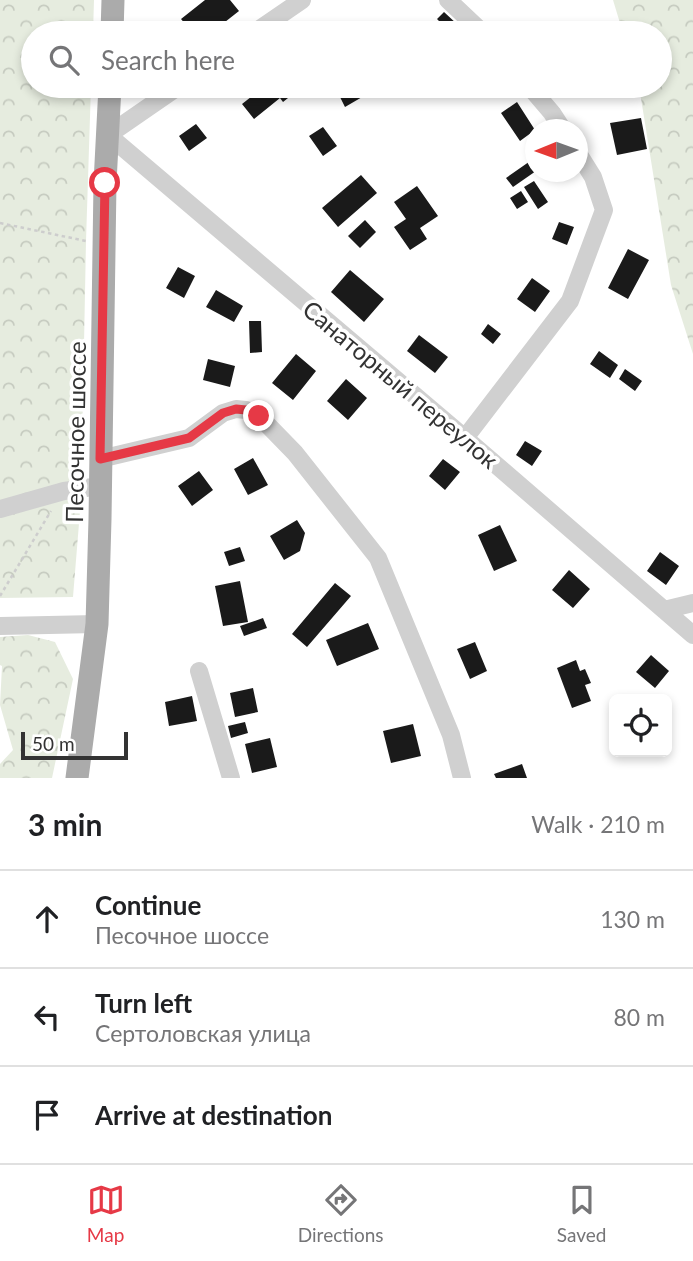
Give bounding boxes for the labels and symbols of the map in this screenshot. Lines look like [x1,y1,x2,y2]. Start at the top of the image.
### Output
north arrow [525,119,588,182]
route start [89,167,120,198]
street label: Санаторный переулок [297,294,505,475]
street label: Песочное шоссе [59,341,91,523]
route end [243,400,274,431]
scale bar [21,729,128,761]

